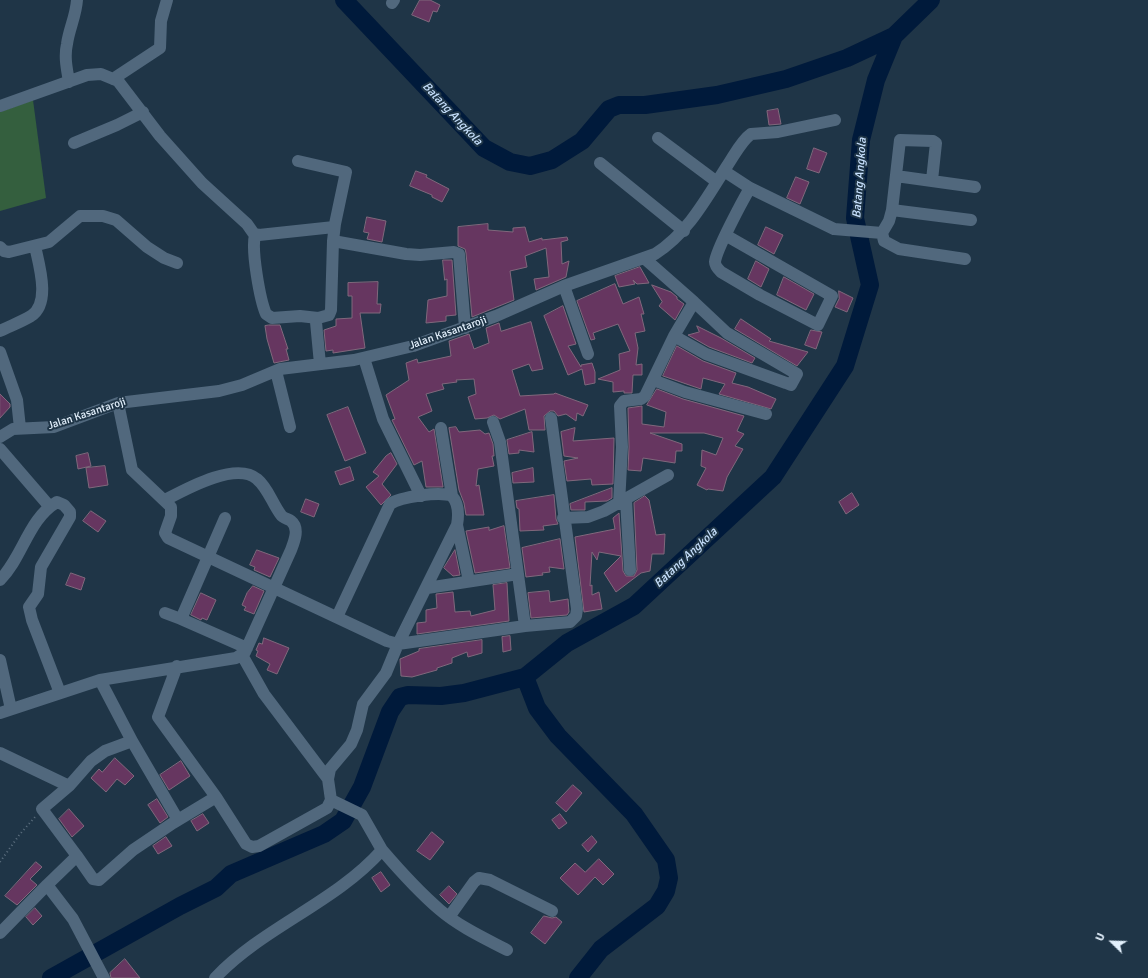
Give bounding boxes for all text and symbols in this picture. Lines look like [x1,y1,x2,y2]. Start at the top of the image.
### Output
water label: Batang Angkola [419,80,485,148]
water label: Batang Angkola [850,137,870,219]
street label: Jalan Kasantaroji [408,314,488,352]
street label: Jalan Kasantaroji [46,395,128,433]
water label: Batang Angkola [652,525,720,591]
north arrow [1092,922,1132,962]
text: U [1093,931,1108,943]

